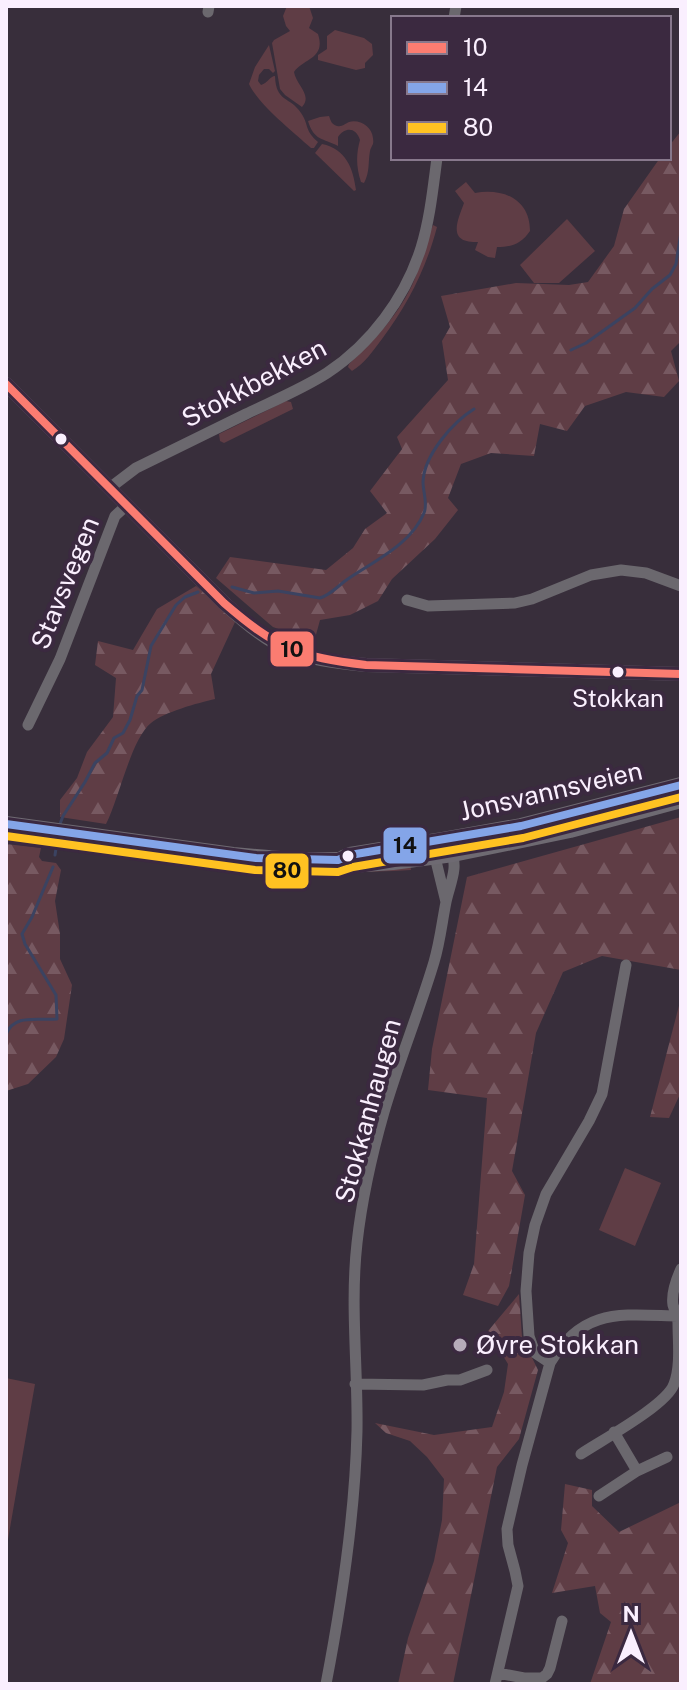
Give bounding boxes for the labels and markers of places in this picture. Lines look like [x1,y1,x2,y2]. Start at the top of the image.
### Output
unlabelled marker [53,431,69,447]
marker: Stokkan [610,664,626,680]
place label: Stokkan [572,684,664,712]
unlabelled marker [340,848,356,864]
place label: Øvre Stokkan [476,1329,639,1360]
marker: Øvre Stokkan [451,1336,469,1354]

